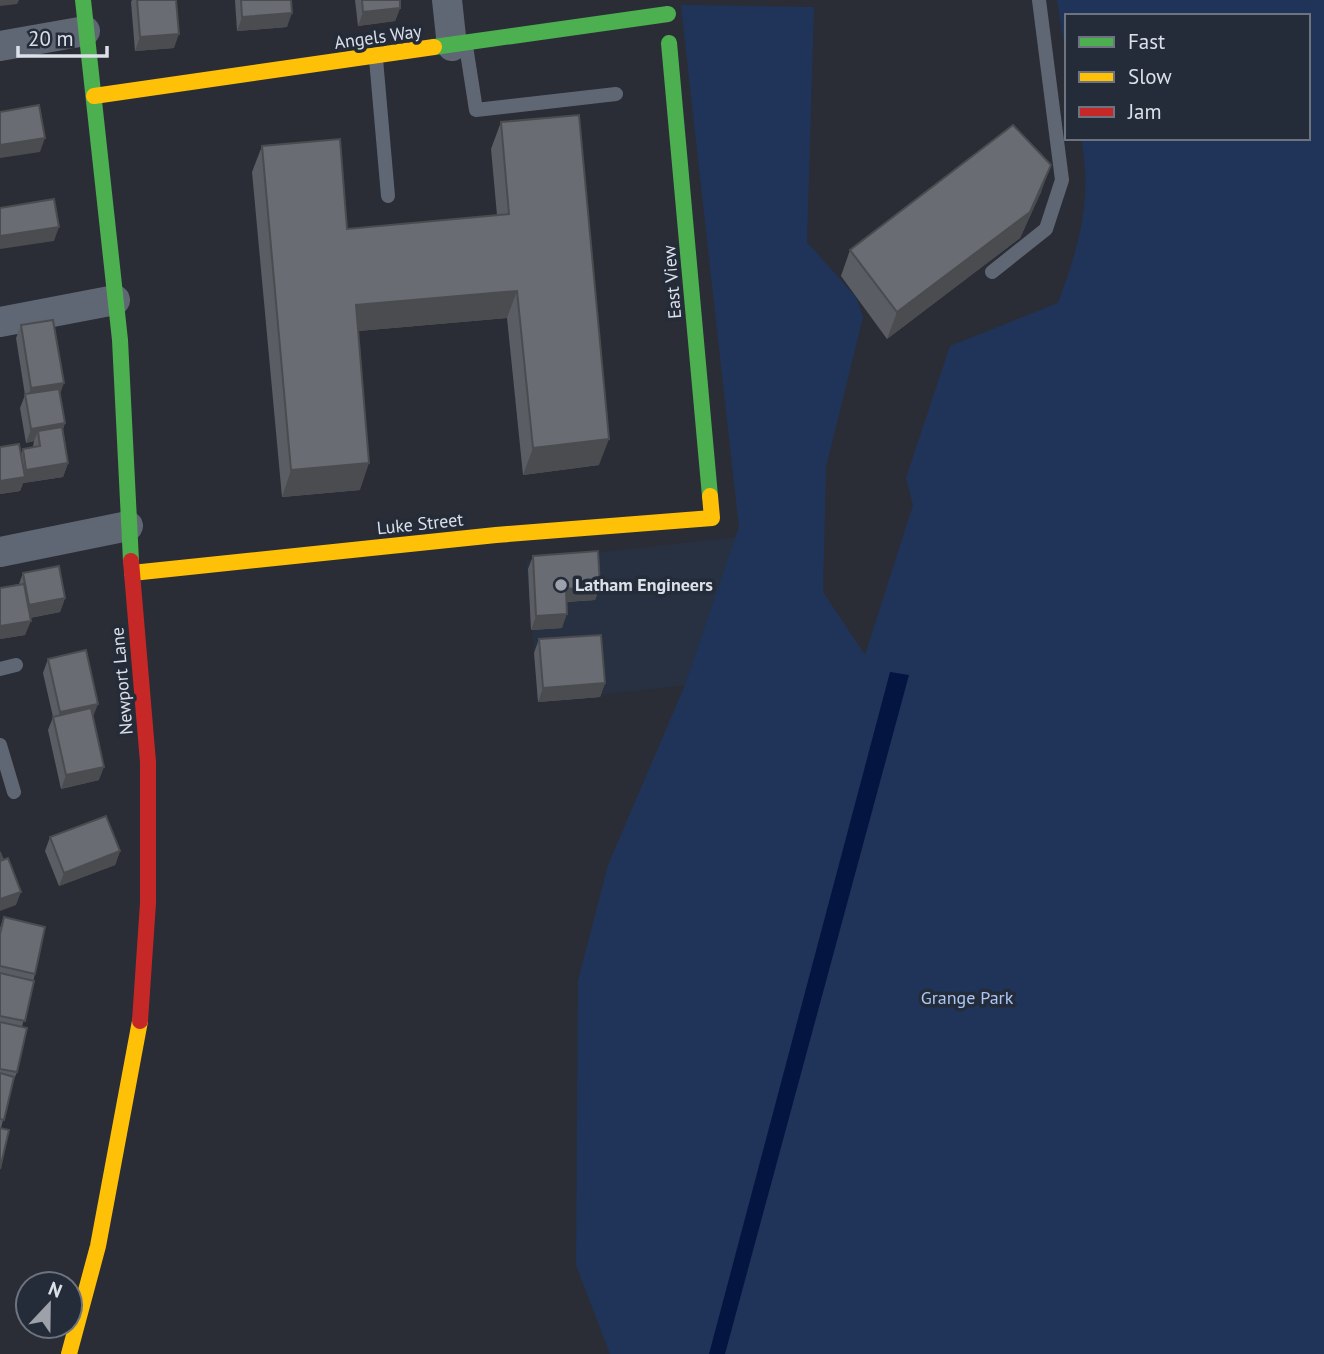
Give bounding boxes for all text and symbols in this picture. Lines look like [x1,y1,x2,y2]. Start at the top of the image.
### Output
scale bar [18,14,107,58]
legend [1065,14,1310,140]
street label: Angels Way [333,19,424,54]
text: 20 m [28,25,74,52]
text: Fast [1128,28,1165,55]
text: Slow [1128,63,1172,90]
text: Jam [1127,98,1162,125]
street label: East View [657,244,686,320]
street label: Luke Street [375,508,464,539]
place label: Latham Engineers [575,573,713,596]
marker: Latham Engineers [553,577,569,593]
street label: Newport Lane [105,626,138,736]
park label: Grange Park [921,986,1014,1009]
north arrow [14,1270,84,1340]
text: N [45,1276,66,1303]

